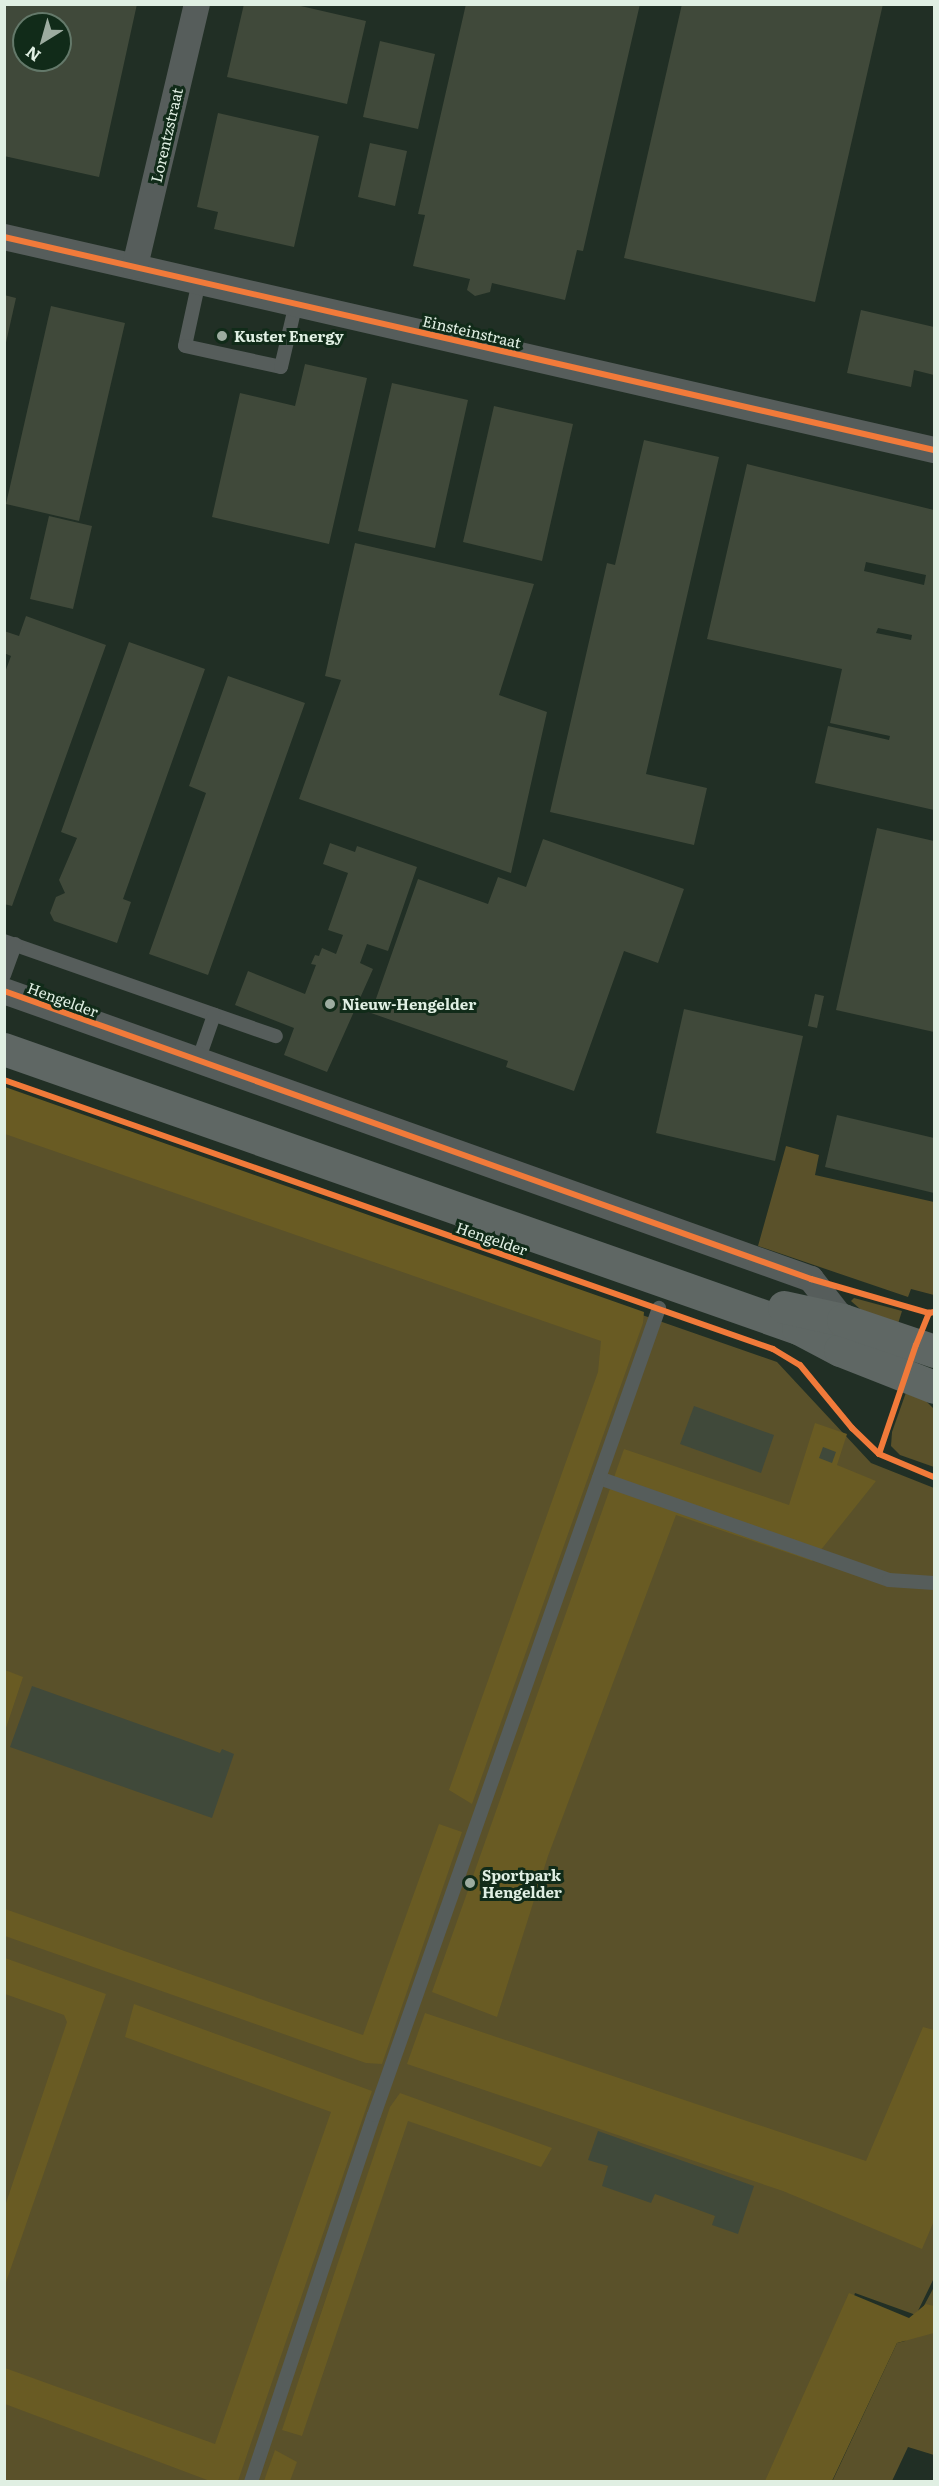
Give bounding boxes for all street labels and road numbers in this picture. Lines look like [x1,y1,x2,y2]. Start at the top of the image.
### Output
street label: Lorentzstraat [146,86,186,184]
street label: Einsteinstraat [421,311,523,351]
street label: Hengelder [25,978,101,1020]
street label: Hengelder [454,1217,530,1259]

